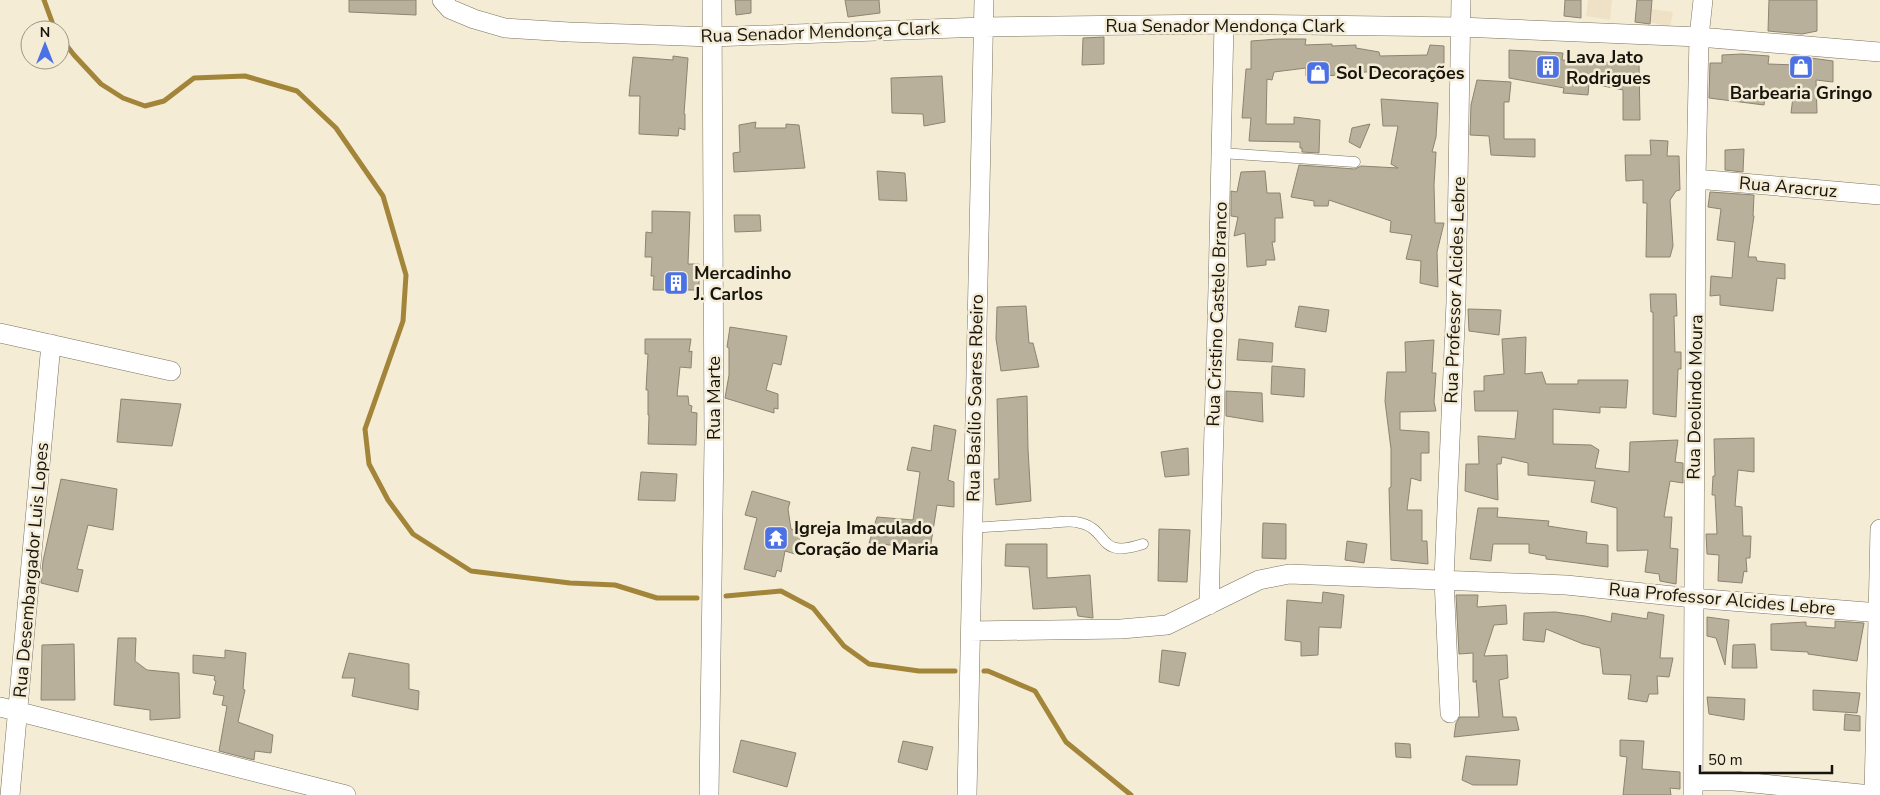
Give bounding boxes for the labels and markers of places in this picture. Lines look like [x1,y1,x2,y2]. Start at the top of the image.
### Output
place label: Lava Jato Rodrigues [1566,45,1651,90]
building icon: Lava Jato Rodrigues [1535,54,1561,80]
shop icon: Barbearia Gringo [1788,54,1814,80]
shop icon: Sol Decorações [1305,60,1331,86]
place label: Sol Decorações [1336,61,1465,85]
place label: Barbearia Gringo [1730,81,1872,105]
place label: Mercadinho J. Carlos [693,261,791,306]
building icon: Mercadinho J. Carlos [663,270,689,296]
place label: Igreja Imaculado Coração de Maria [794,516,939,561]
temple icon: Igreja Imaculado Coração de Maria [763,525,789,551]

